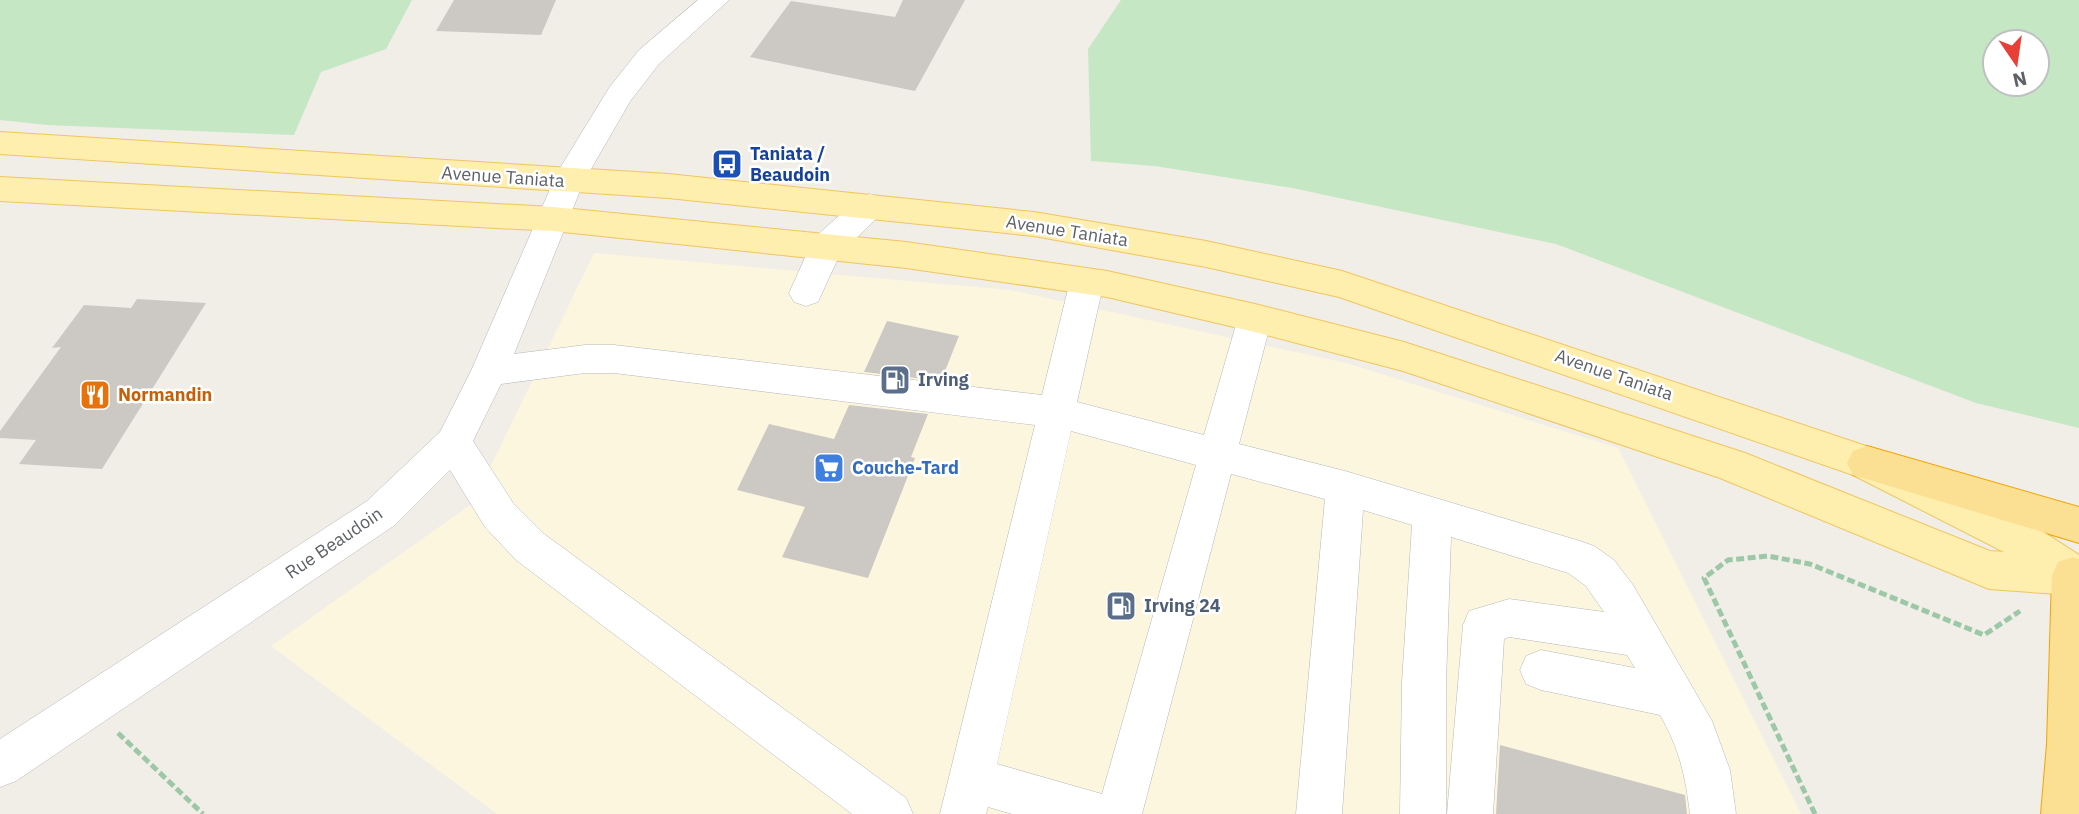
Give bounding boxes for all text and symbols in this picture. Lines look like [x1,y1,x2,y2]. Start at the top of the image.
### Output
north arrow [1981,28,2051,98]
text: N [2010,66,2029,93]
place label: Taniata / Beaudoin [750,142,830,186]
bus stop icon: Taniata / Beaudoin [710,147,744,181]
street label: Avenue Taniata [441,161,566,192]
street label: Avenue Taniata [1004,210,1130,252]
street label: Avenue Taniata [1552,344,1677,406]
fuel station icon: Irving [878,363,912,397]
place label: Irving [918,368,969,391]
restaurant icon: Normandin [78,378,112,412]
place label: Normandin [118,383,212,406]
supermarket icon: Couche-Tard [812,451,846,485]
place label: Couche-Tard [852,456,959,479]
street label: Rue Beaudoin [281,502,387,584]
fuel station icon: Irving 24 [1104,589,1138,623]
place label: Irving 24 [1144,594,1221,617]

